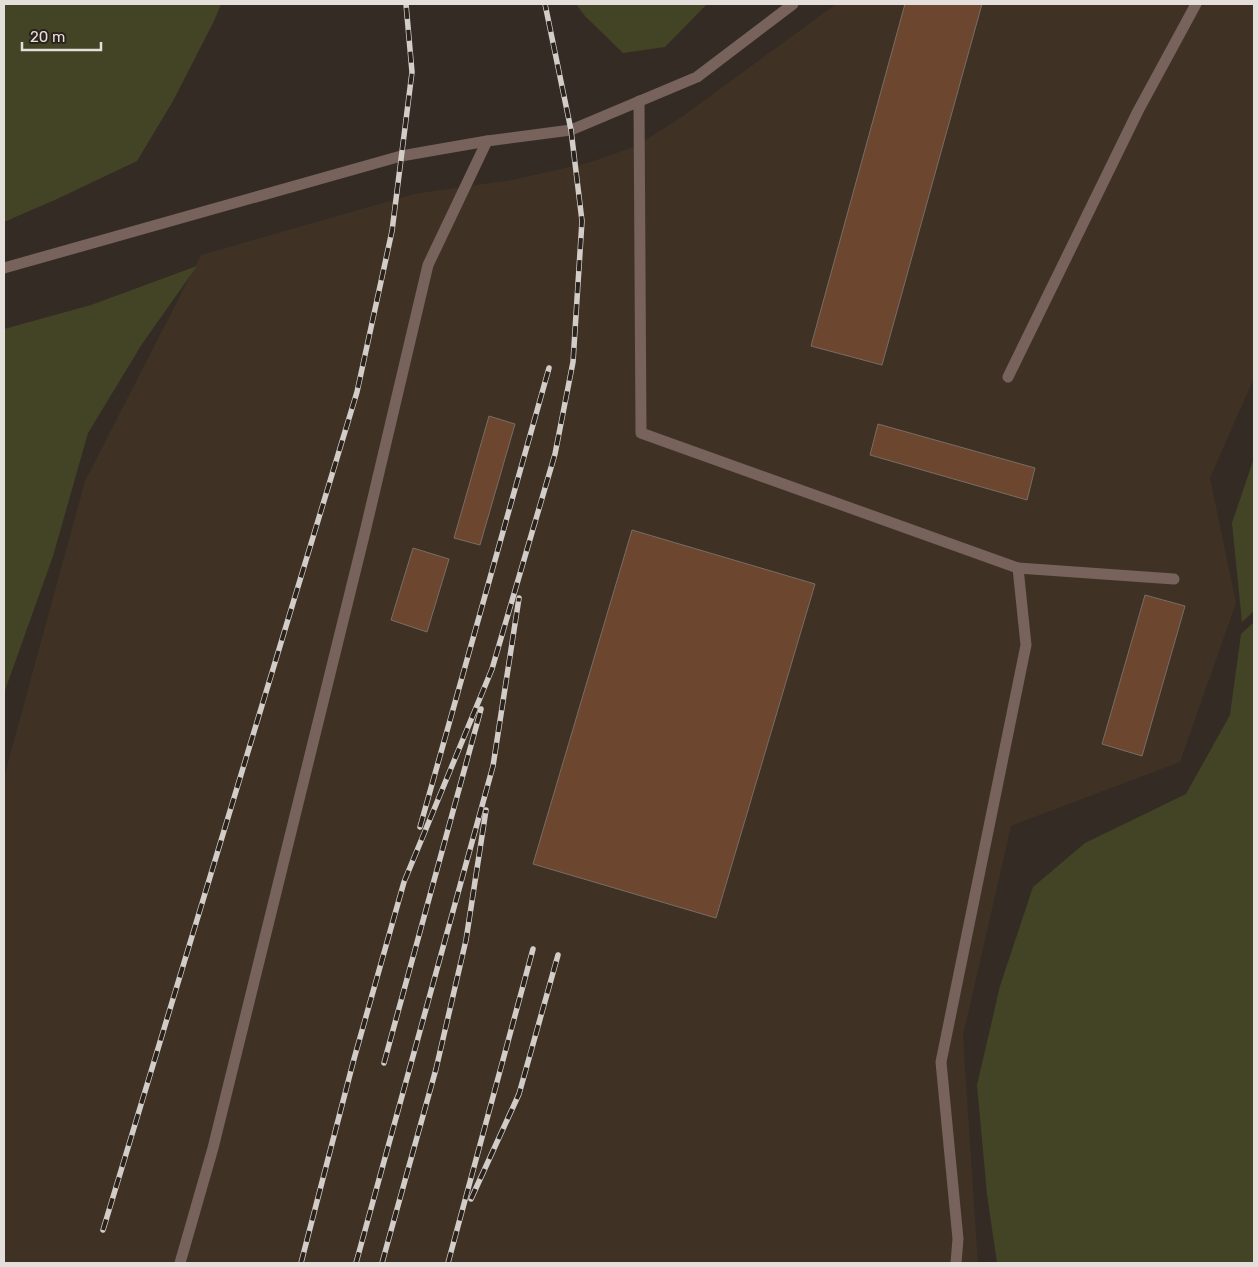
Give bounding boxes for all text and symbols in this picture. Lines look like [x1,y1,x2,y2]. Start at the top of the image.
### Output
scale bar [22,20,101,52]
text: 20 m [30,28,65,46]

